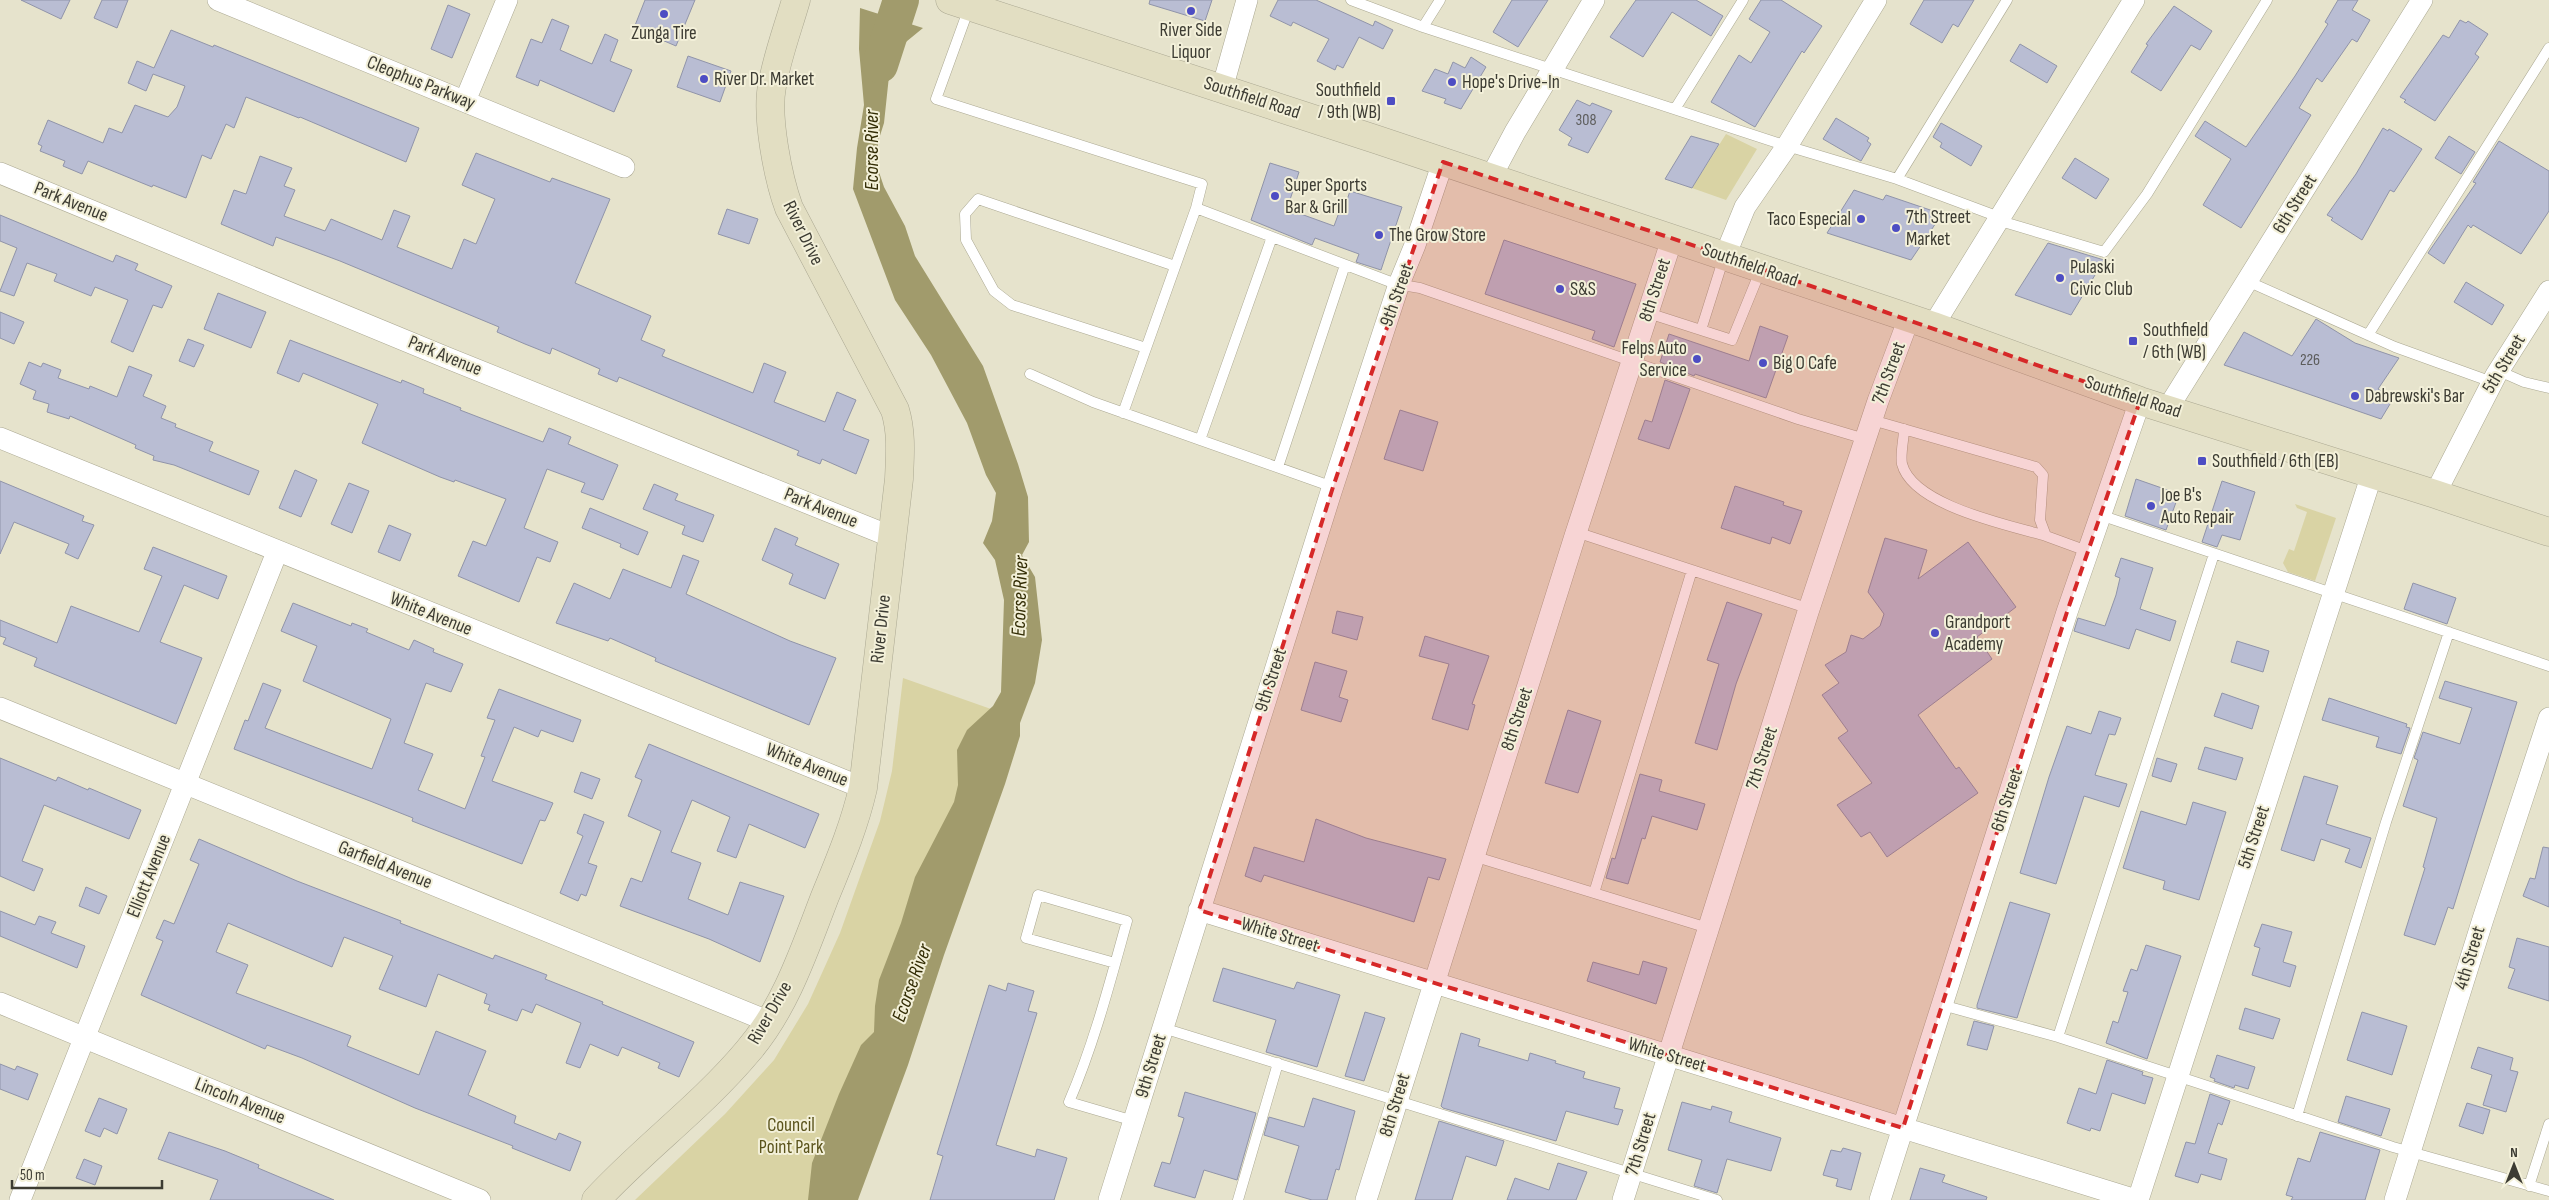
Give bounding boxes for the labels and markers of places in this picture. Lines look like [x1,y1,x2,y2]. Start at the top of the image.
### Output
marker: River Side Liquor [1185,5,1197,17]
marker: Zunga Tire [658,8,670,20]
place label: River Side Liquor [1160,19,1222,64]
place label: Zunga Tire [631,22,697,45]
place label: River Dr. Market [714,68,815,91]
place label: Hope's Drive-In [1462,71,1560,94]
marker: River Dr. Market [698,73,710,85]
marker: Hope's Drive-In [1446,76,1458,88]
place label: Southfield / 9th (WB) [1316,79,1381,124]
marker: Southfield / 9th (WB) [1385,95,1397,107]
place label: Super Sports Bar & Grill [1285,174,1367,219]
marker: Super Sports Bar & Grill [1269,190,1281,202]
place label: 7th Street Market [1906,206,1971,251]
place label: Taco Especial [1767,208,1851,231]
marker: Taco Especial [1855,213,1867,225]
marker: 7th Street Market [1890,222,1902,234]
place label: The Grow Store [1389,224,1486,247]
marker: The Grow Store [1373,229,1385,241]
place label: Pulaski Civic Club [2070,256,2133,301]
marker: Pulaski Civic Club [2054,272,2066,284]
place label: S&S [1570,278,1596,301]
marker: S&S [1554,283,1566,295]
place label: Southfield / 6th (WB) [2143,319,2208,364]
marker: Southfield / 6th (WB) [2127,335,2139,347]
place label: Felps Auto Service [1622,337,1687,382]
place label: Big O Cafe [1773,352,1837,375]
marker: Felps Auto Service [1691,353,1703,365]
marker: Big O Cafe [1757,357,1769,369]
place label: Dabrewski's Bar [2365,385,2465,408]
marker: Dabrewski's Bar [2349,390,2361,402]
place label: Southfield / 6th (EB) [2212,450,2339,473]
marker: Southfield / 6th (EB) [2196,455,2208,467]
place label: Joe B's Auto Repair [2160,484,2235,529]
marker: Joe B's Auto Repair [2145,500,2157,512]
place label: Grandport Academy [1944,611,2010,656]
marker: Grandport Academy [1929,627,1941,639]

